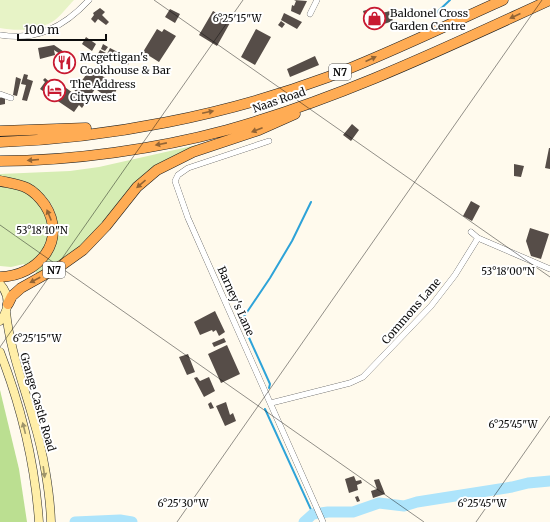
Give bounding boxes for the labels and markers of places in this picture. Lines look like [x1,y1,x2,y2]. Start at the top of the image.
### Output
shop icon: Baldonel Cross Garden Centre [362,6,388,32]
place label: Baldonel Cross Garden Centre [390,6,468,33]
restaurant icon: Mcgettigan's Cookhouse & Bar [51,50,77,76]
place label: Mcgettigan's Cookhouse & Bar [80,50,171,77]
hotel icon: The Address Citywest [42,77,68,103]
place label: The Address Citywest [70,77,136,104]

